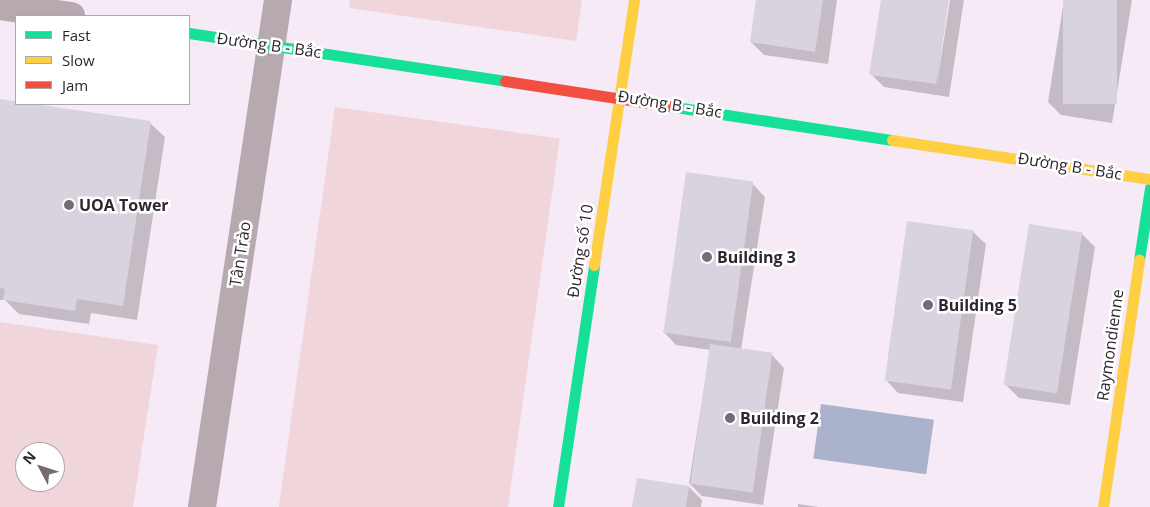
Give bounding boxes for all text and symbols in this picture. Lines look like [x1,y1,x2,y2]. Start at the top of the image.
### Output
legend [15,15,190,105]
text: Fast [62,25,91,45]
street label: Đường B - Bắc [216,28,322,62]
text: Slow [62,50,95,70]
text: Jam [62,75,88,95]
street label: Đường B - Bắc [616,86,724,122]
street label: Đường B - Bắc [1016,148,1124,184]
place label: UOA Tower [79,195,169,215]
marker: UOA Tower [63,199,75,211]
street label: Đường số 10 [563,203,597,299]
street label: Tân Trào [225,220,255,288]
place label: Building 3 [717,247,796,267]
marker: Building 3 [701,251,713,263]
street label: Raymondienne [1093,288,1127,402]
place label: Building 5 [938,295,1017,315]
marker: Building 5 [922,299,934,311]
place label: Building 2 [740,408,819,428]
marker: Building 2 [724,412,736,424]
north arrow [15,442,65,492]
text: N [18,447,40,468]

